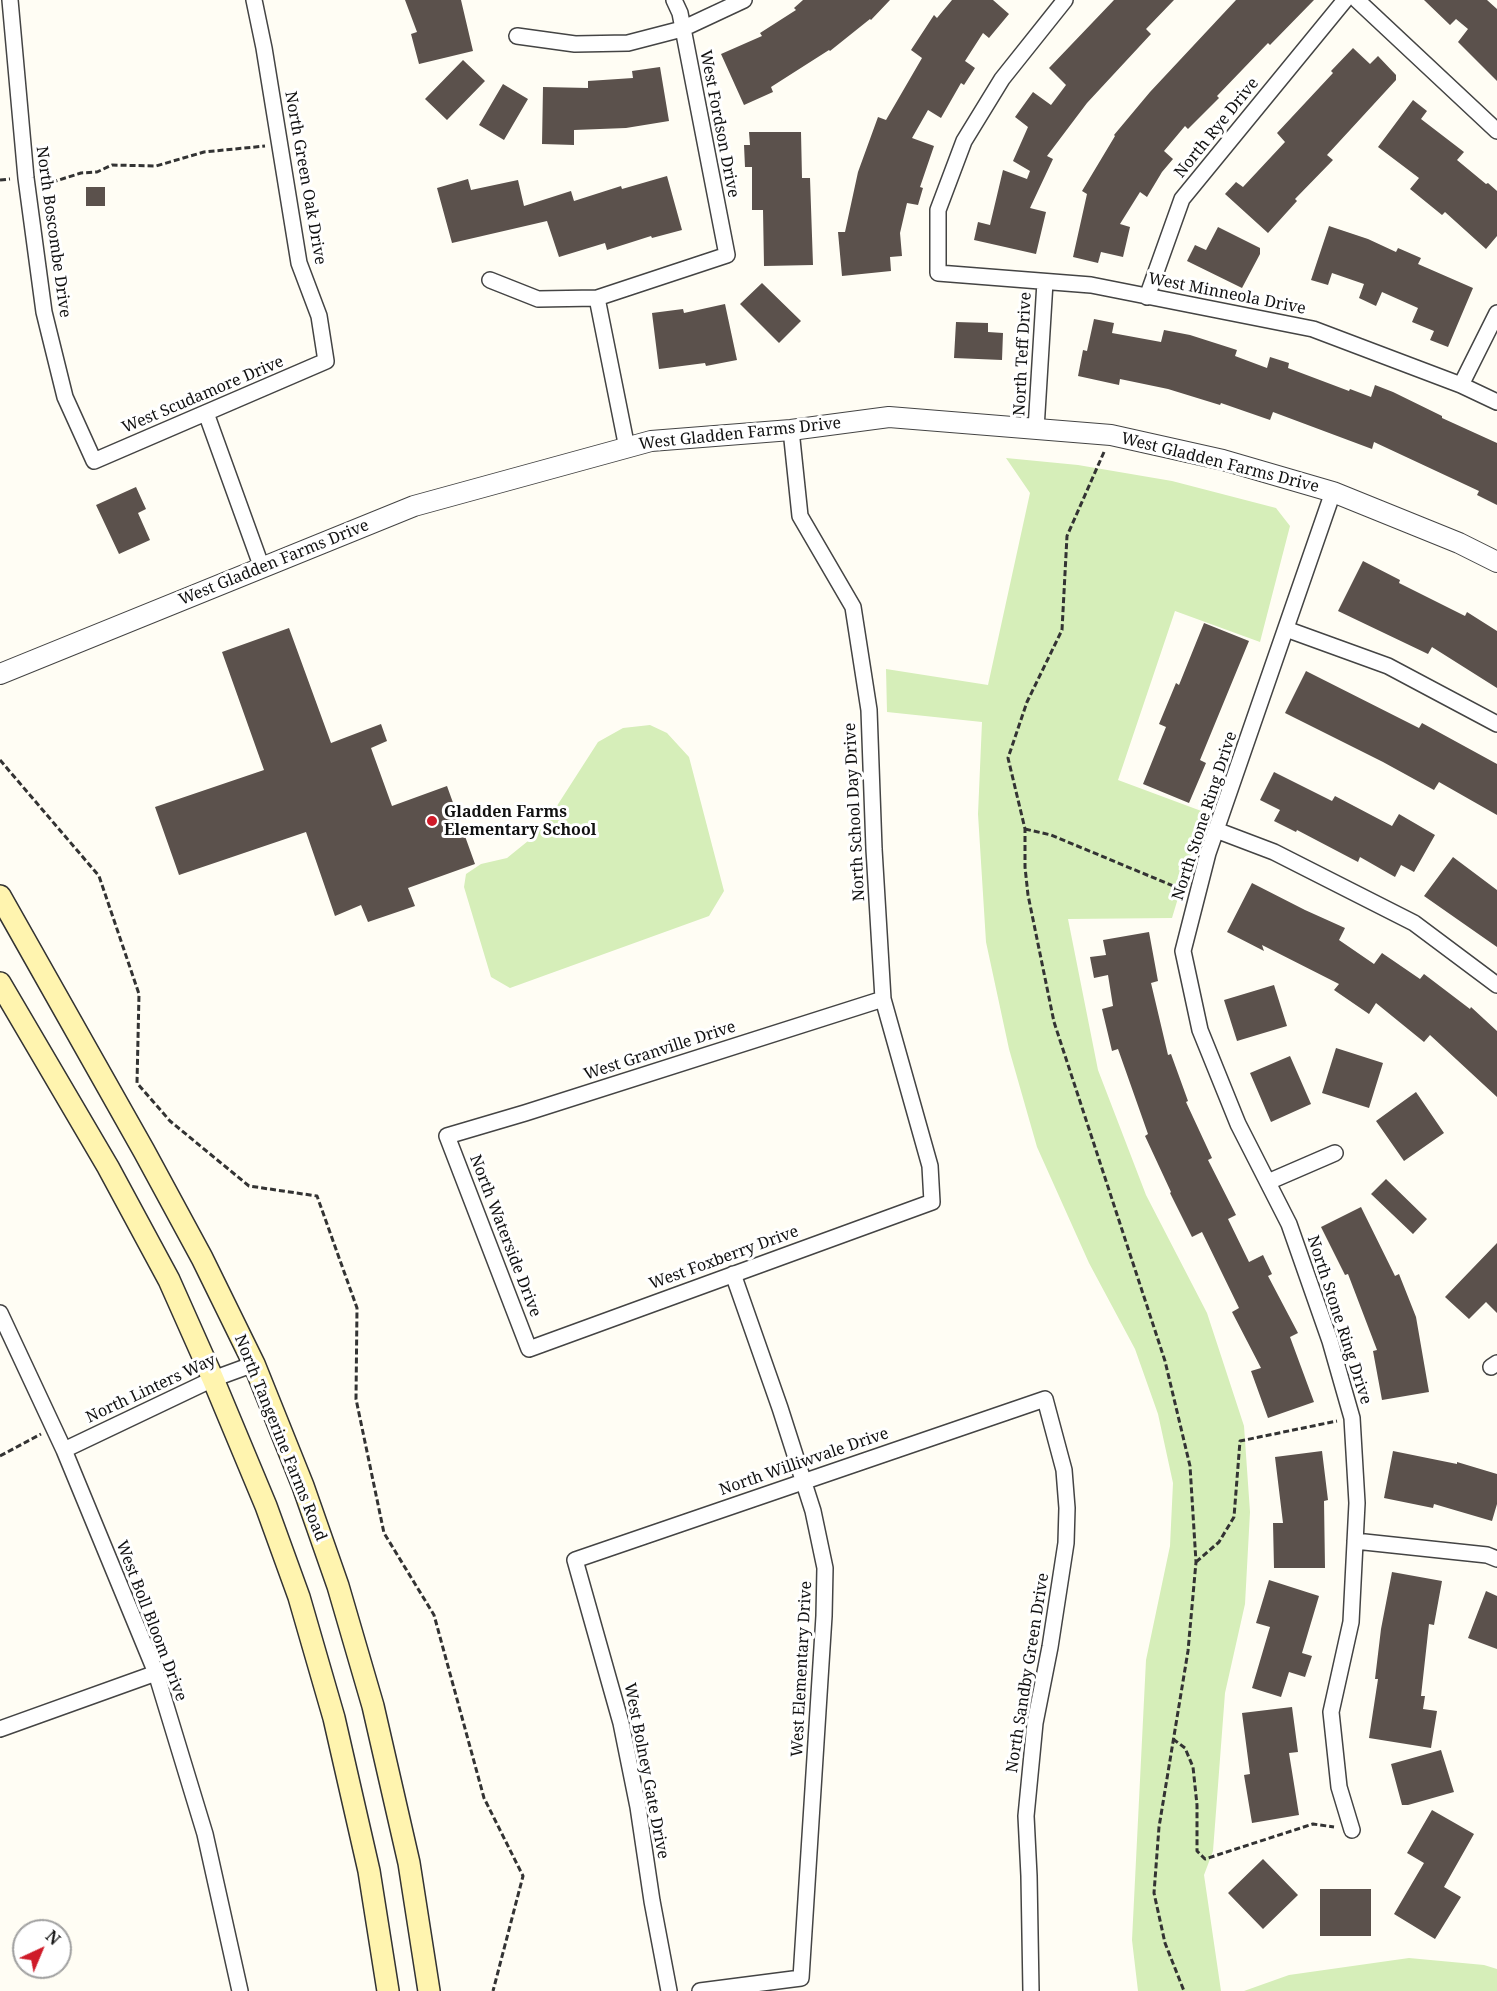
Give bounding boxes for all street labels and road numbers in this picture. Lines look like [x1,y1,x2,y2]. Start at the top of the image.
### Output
street label: West Fordson Drive [695,49,743,199]
street label: North Rye Drive [1171,74,1263,182]
street label: North Green Oak Drive [280,90,330,266]
street label: North Boscombe Drive [31,145,75,319]
street label: West Minneola Drive [1147,269,1307,319]
street label: North Teff Drive [1010,292,1036,416]
street label: West Scudamore Drive [119,352,287,438]
street label: West Gladden Farms Drive [638,414,842,454]
street label: West Gladden Farms Drive [1119,429,1321,497]
street label: West Gladden Farms Drive [176,516,372,610]
street label: North School Day Drive [841,722,869,902]
street label: North Stone Ring Drive [1169,729,1241,903]
street label: West Granville Drive [582,1017,738,1085]
street label: North Waterside Drive [465,1152,545,1320]
street label: West Foxberry Drive [647,1222,801,1294]
street label: North Stone Ring Drive [1303,1233,1375,1407]
street label: North Tangerine Farms Road [230,1332,330,1544]
street label: North Linters Way [83,1351,219,1427]
street label: North Williwvale Drive [717,1424,891,1500]
street label: West Boll Bloom Drive [112,1538,190,1704]
street label: North Sandby Green Drive [1003,1572,1053,1774]
street label: West Elementary Drive [788,1580,816,1758]
street label: West Bolney Gate Drive [619,1681,673,1861]

